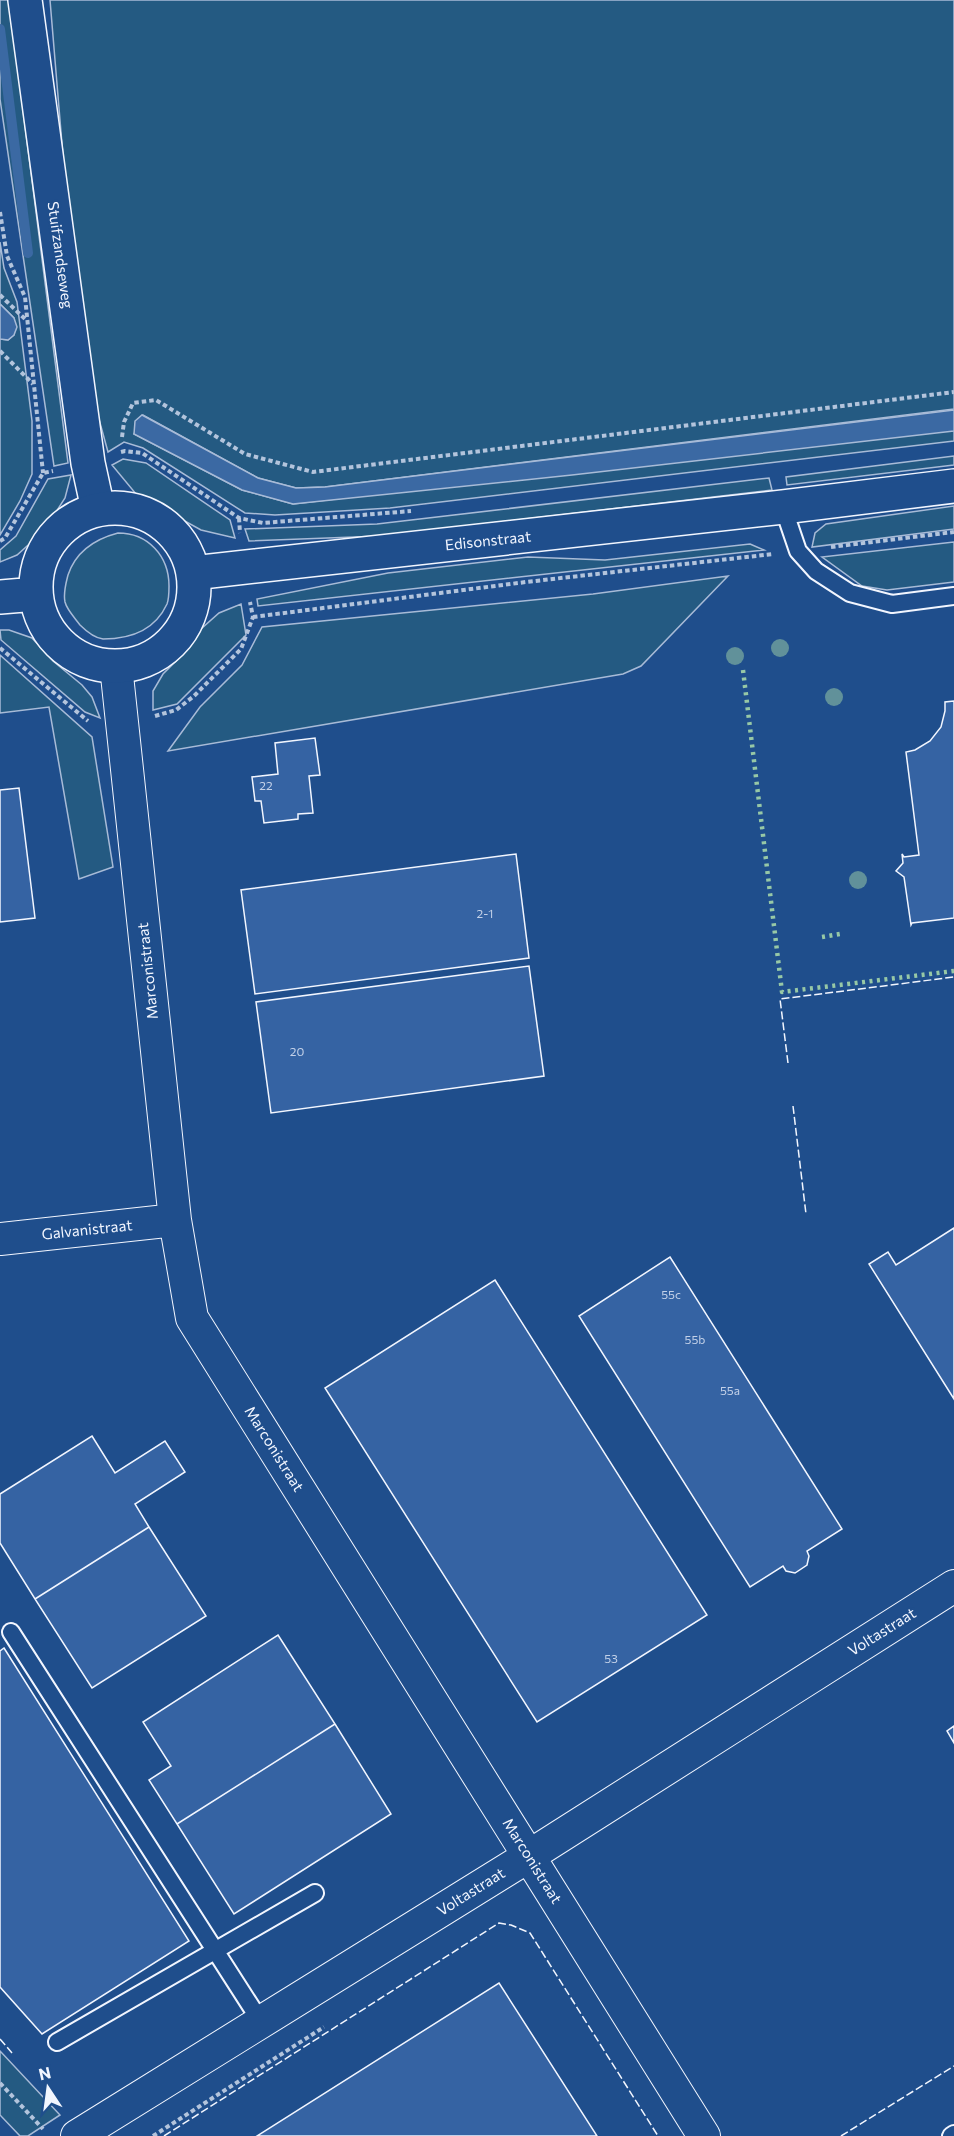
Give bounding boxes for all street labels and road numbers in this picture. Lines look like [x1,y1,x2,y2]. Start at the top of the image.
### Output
street label: Stuifzandseweg [45,200,77,310]
street label: Edisonstraat [444,527,532,553]
street label: Marconistraat [133,922,161,1020]
street label: Galvanistraat [41,1215,133,1243]
street label: Marconistraat [241,1402,308,1494]
street label: Voltastraat [844,1603,919,1659]
street label: Marconistraat [499,1814,566,1906]
street label: Voltastraat [433,1863,508,1919]

